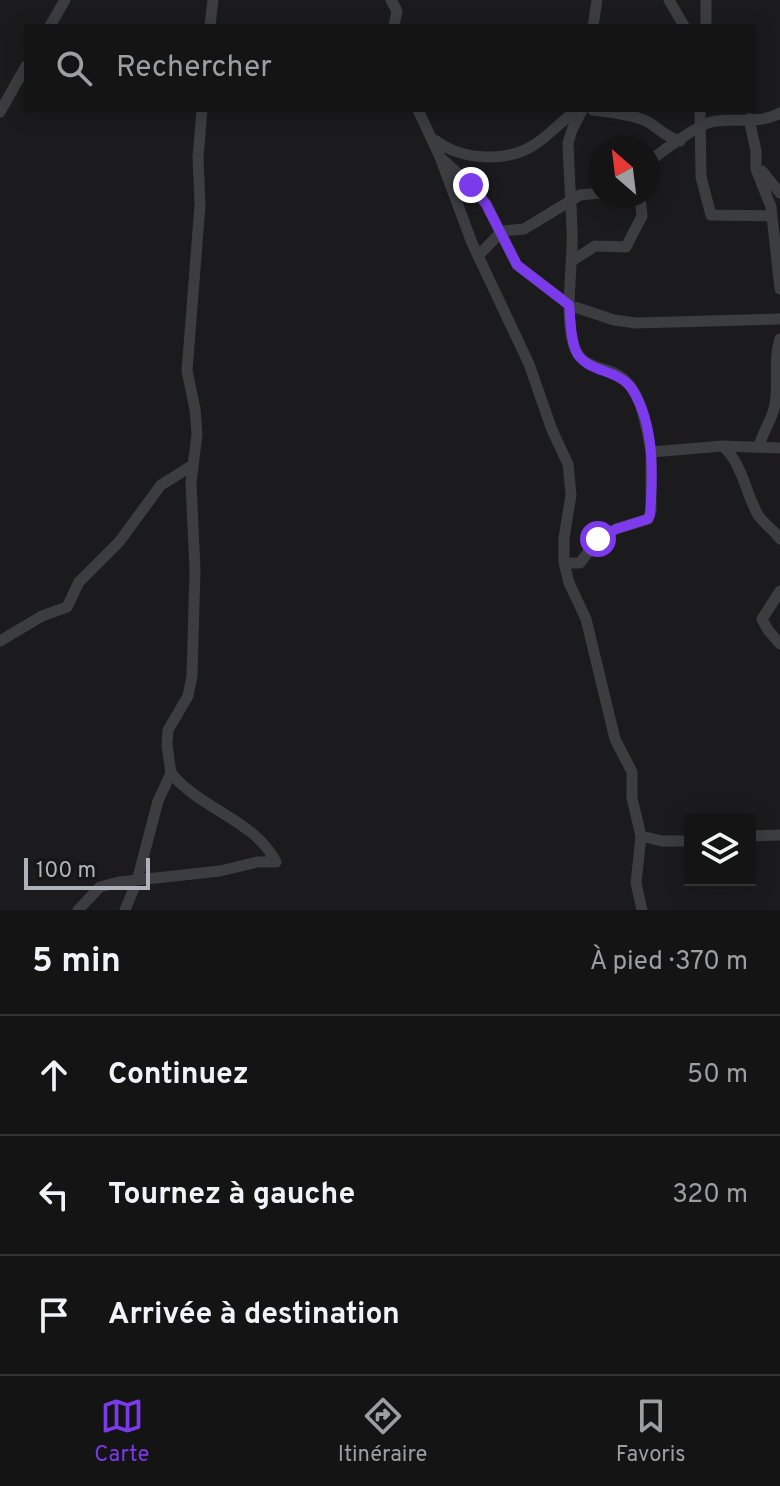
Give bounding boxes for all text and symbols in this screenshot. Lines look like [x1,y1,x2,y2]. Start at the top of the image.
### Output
search box [24,24,756,112]
icon: search [52,46,96,90]
text: Rechercher [116,50,272,87]
north arrow [588,136,660,208]
route end [453,167,489,203]
route start [580,521,616,557]
map controls [684,814,756,886]
button: layers [684,814,756,886]
scale bar [24,854,150,890]
text: 100 m [36,858,96,885]
text: 5 min [32,941,121,984]
text: À pied · 370 m [590,946,748,979]
icon: ahead [32,1053,76,1097]
text: Continuez [108,1057,249,1094]
text: 50 m [687,1059,748,1092]
icon: left [32,1173,76,1217]
text: Tournez à gauche [108,1177,355,1214]
text: 320 m [672,1179,748,1212]
icon: arrive [32,1293,76,1337]
text: Arrivée à destination [108,1297,400,1334]
tab: Carte [94,1394,149,1469]
tab: Itinéraire [338,1394,427,1469]
tab: Favoris [616,1394,686,1469]

